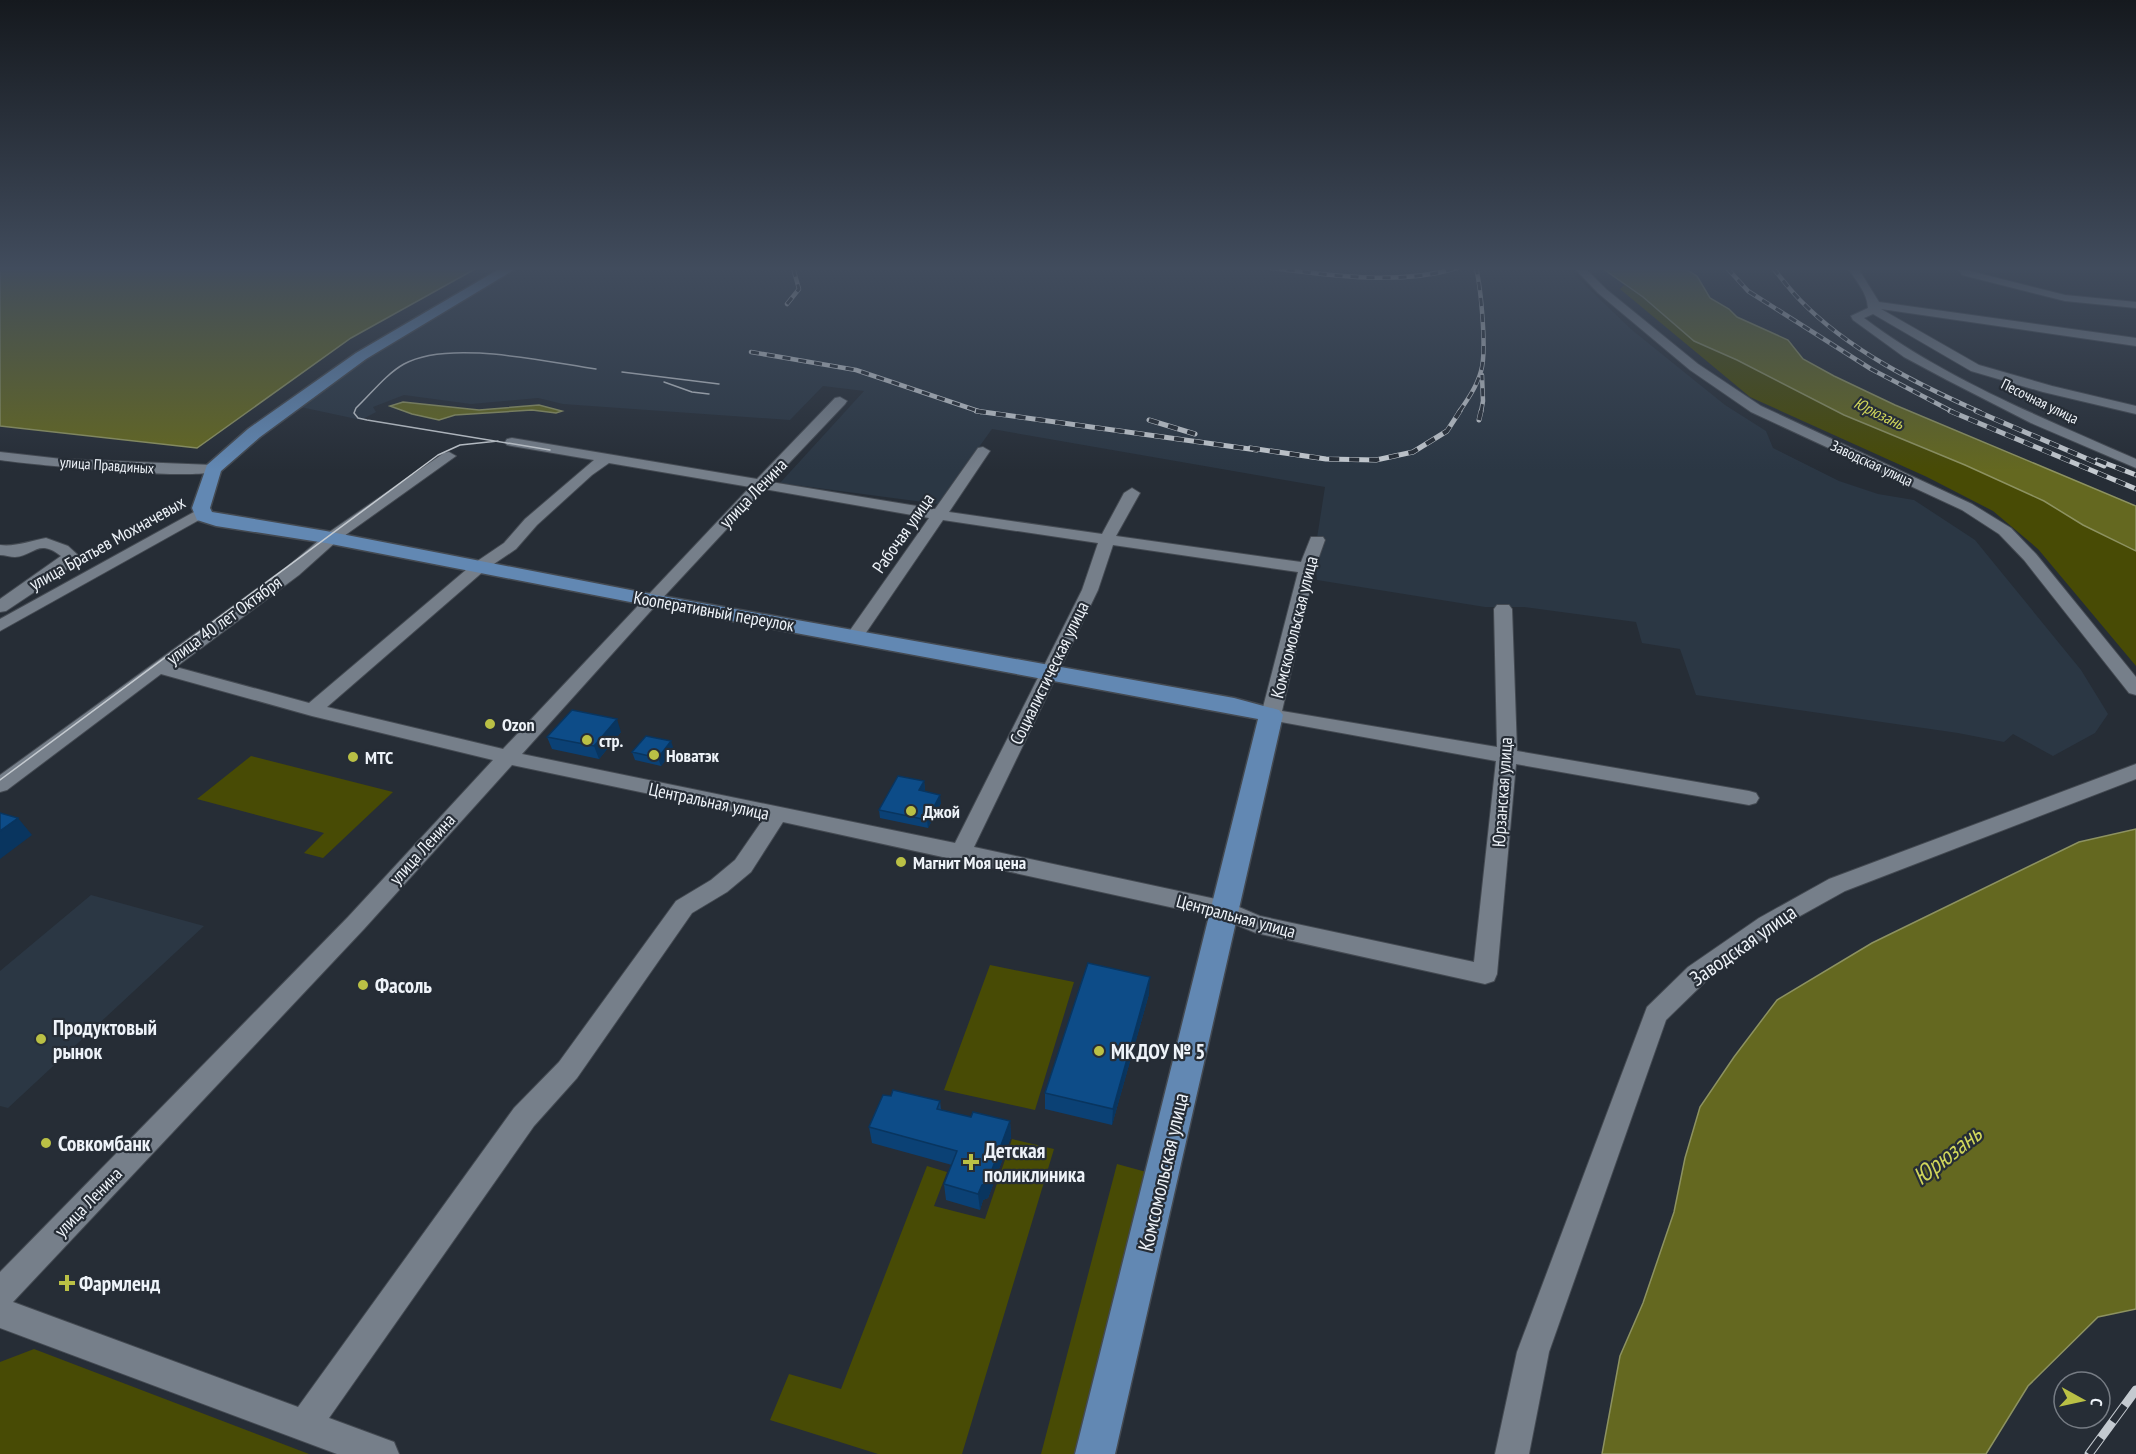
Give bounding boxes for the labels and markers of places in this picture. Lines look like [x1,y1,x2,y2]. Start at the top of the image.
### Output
place label: Ozon [502,713,535,736]
marker: Ozon [483,717,497,731]
place label: стр. [599,729,623,752]
marker: стр. [580,733,594,747]
place label: Новатэк [666,744,720,767]
place label: МТС [365,746,393,769]
marker: Новатэк [647,748,661,762]
marker: МТС [346,750,360,764]
place label: Джой [923,800,960,823]
marker: Джой [904,804,918,818]
place label: Магнит Моя цена [913,851,1026,874]
marker: Магнит Моя цена [894,855,908,869]
place label: Фасоль [375,972,432,999]
marker: Фасоль [356,978,370,992]
place label: Продуктовый рынок [53,1014,157,1065]
marker: Продуктовый рынок [34,1032,48,1046]
place label: МКДОУ № 5 [1111,1038,1205,1065]
marker: МКДОУ № 5 [1092,1044,1106,1058]
place label: Совкомбанк [58,1130,151,1157]
marker: Совкомбанк [39,1136,53,1150]
place label: Детская поликлиника [984,1137,1085,1188]
marker: Детская поликлиника [962,1153,980,1171]
place label: Фармленд [79,1270,160,1297]
marker: Фармленд [60,1276,74,1290]

